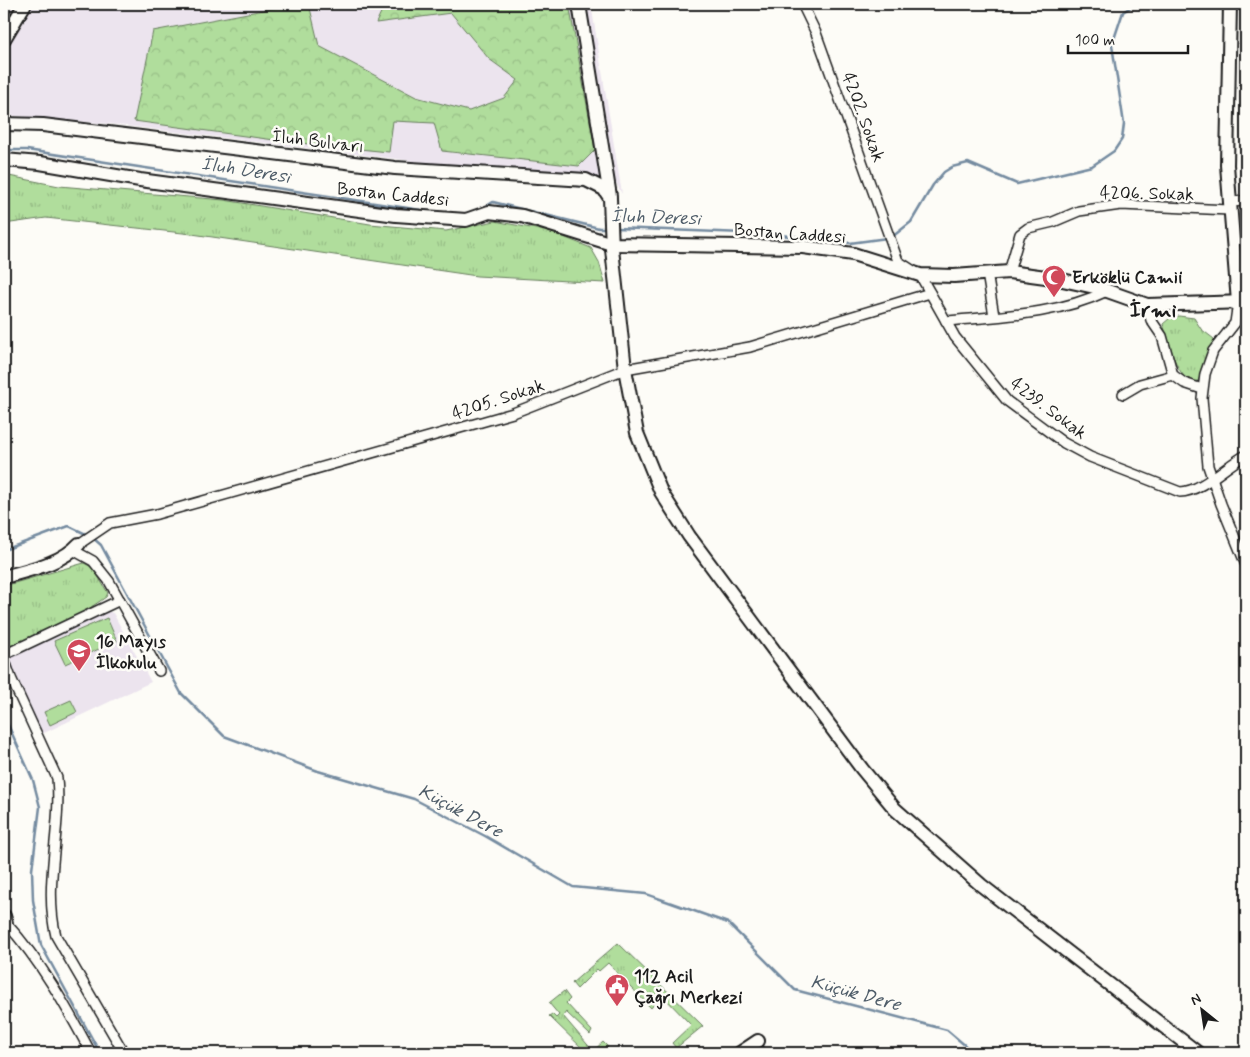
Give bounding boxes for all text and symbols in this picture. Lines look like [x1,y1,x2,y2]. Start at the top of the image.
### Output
scale bar [1068,22,1188,54]
text: 100 m [1075,31,1115,51]
street label: 4202. Sokak [836,69,890,166]
street label: İluh Bulvarı [271,124,365,160]
water label: İluh Deresi [199,151,294,190]
street label: Bostan Caddesi [336,177,450,213]
street label: 4206. Sokak [1100,181,1194,207]
water label: İluh Deresi [611,203,703,232]
street label: Bostan Caddesi [733,218,847,250]
mosque icon: Erköklü Camii [1041,264,1067,298]
place label: Erköklü Camii [1072,266,1182,290]
district label: İrmi [1130,297,1176,325]
street label: 4239. Sokak [1005,372,1092,446]
street label: 4205. Sokak [449,374,548,426]
place label: 16 Mayıs İlkokulu [96,630,166,675]
school or university icon: 16 Mayıs İlkokulu [66,638,92,672]
water label: Küçük Dere [414,779,508,845]
place label: 112 Acil Çağrı Merkezi [634,965,742,1010]
water label: Küçük Dere [808,969,905,1018]
public building icon: 112 Acil Çağrı Merkezi [604,973,630,1007]
north arrow [1178,984,1228,1034]
text: N [1187,989,1205,1010]

